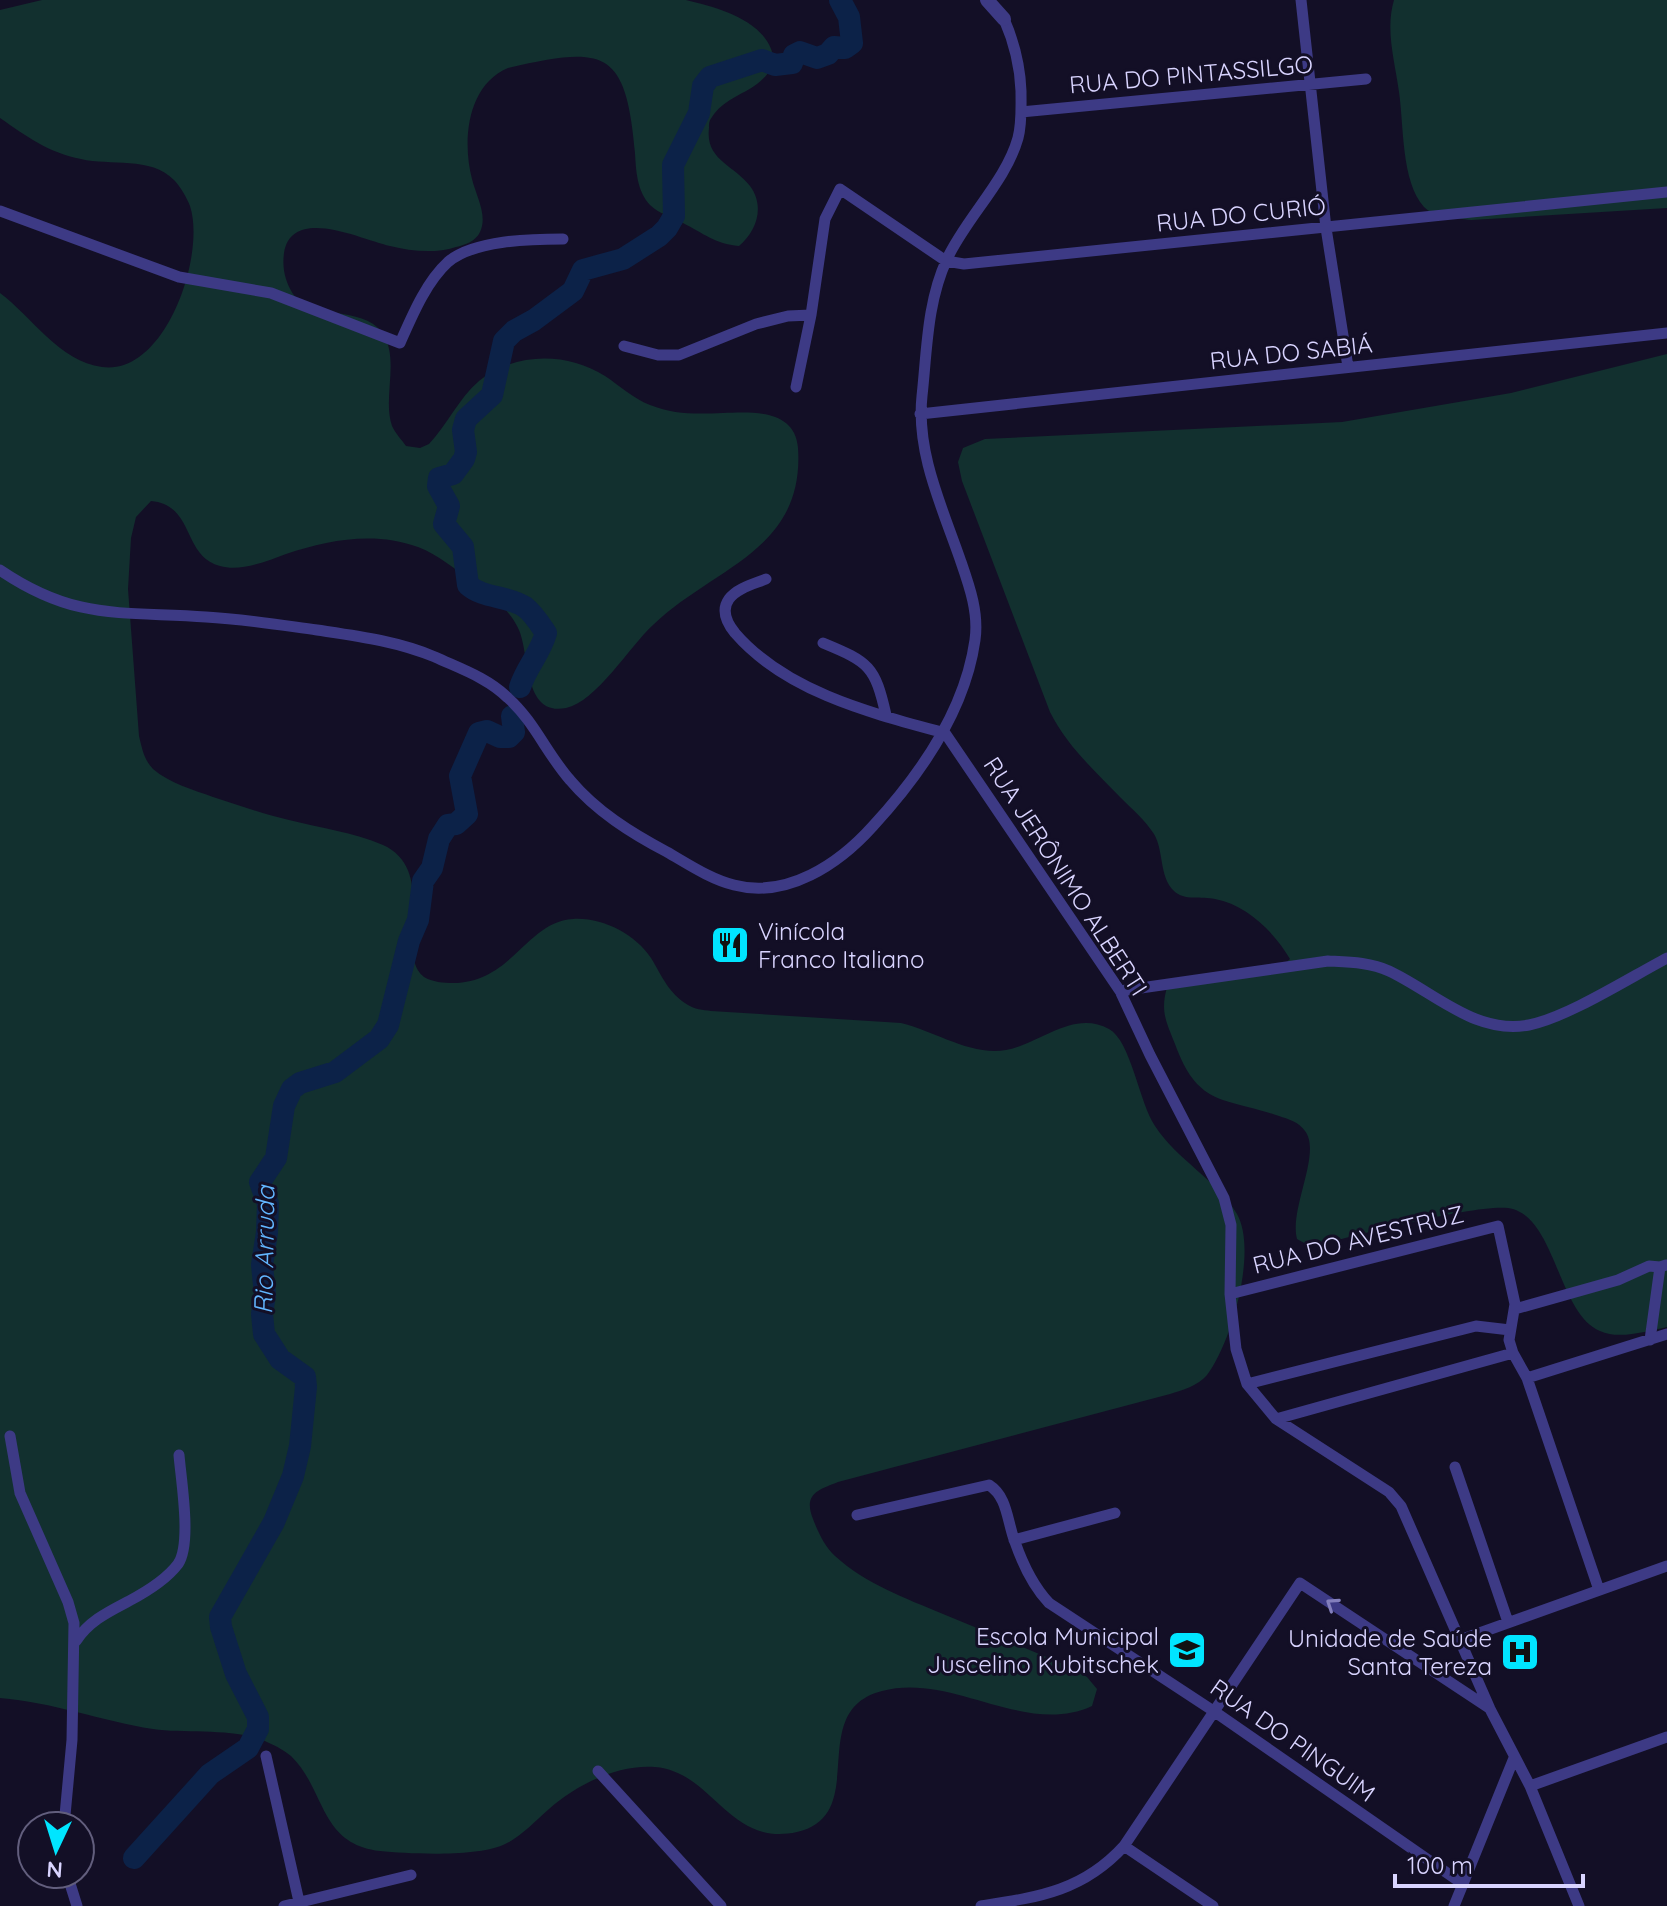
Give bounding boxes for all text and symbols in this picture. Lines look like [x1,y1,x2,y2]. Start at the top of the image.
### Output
street label: RUA DO PINTASSILGO [1068,48,1314,100]
street label: RUA DO CURIÓ [1155,190,1327,238]
street label: RUA DO SABIÁ [1208,329,1374,375]
street label: RUA JERÔNIMO ALBERTI [978,751,1154,1001]
place label: Vinícola Franco Italiano [758,916,924,974]
restaurant icon: Vinícola Franco Italiano [709,924,751,966]
water label: Rio Arruda [246,1184,282,1315]
street label: RUA DO AVESTRUZ [1249,1198,1467,1280]
one-way arrow [1326,1599,1340,1614]
place label: Escola Municipal Juscelino Kubitschek [927,1621,1159,1679]
place label: Unidade de Saúde Santa Tereza [1288,1623,1492,1681]
school or university icon: Escola Municipal Juscelino Kubitschek [1166,1629,1208,1671]
hospital icon: Unidade de Saúde Santa Tereza [1499,1631,1541,1673]
street label: RUA DO PINGUIM [1205,1672,1381,1808]
north arrow [16,1810,96,1890]
scale bar [1395,1838,1583,1888]
text: 100 m [1407,1850,1473,1880]
text: N [46,1855,64,1884]

